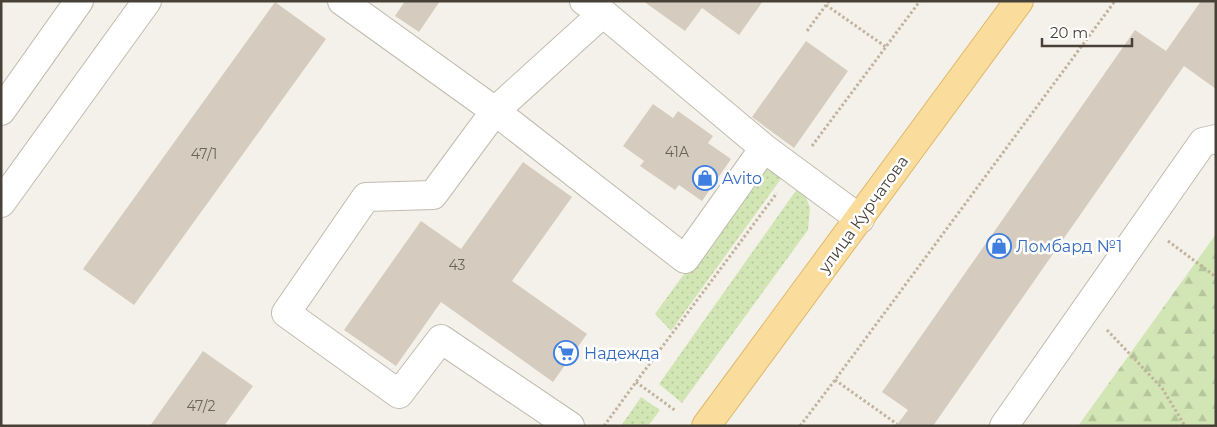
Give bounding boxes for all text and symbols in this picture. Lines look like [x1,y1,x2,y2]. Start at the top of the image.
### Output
scale bar [1042,15,1132,47]
text: 20 m [1050,23,1088,42]
house number: 41А [665,143,690,161]
house number: 47/1 [191,145,217,163]
street label: улица Курчатова [814,152,912,277]
shop icon: Avito [692,165,718,191]
place label: Avito [722,169,762,188]
shop icon: Ломбард №1 [986,233,1012,259]
place label: Ломбард №1 [1016,237,1122,256]
house number: 43 [449,256,466,274]
supermarket icon: Надежда [553,340,579,366]
place label: Надежда [584,344,660,363]
house number: 47/2 [187,397,215,415]

